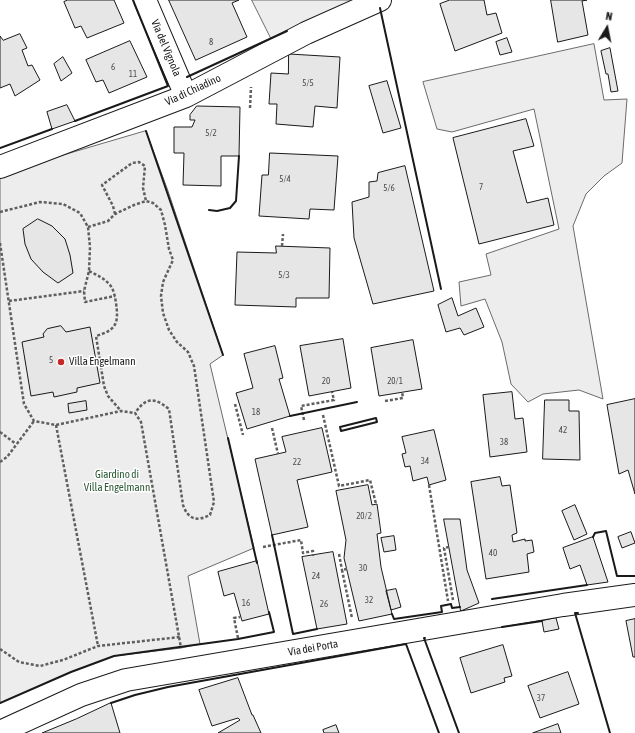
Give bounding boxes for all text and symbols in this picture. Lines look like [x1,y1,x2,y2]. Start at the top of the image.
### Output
north arrow [587,8,627,48]
text: N [605,10,613,23]
street label: Via del Vignola [148,18,184,78]
house number: 8 [209,37,213,47]
house number: 6 [111,62,115,72]
house number: 11 [129,69,137,79]
street label: Via di Chiadino [163,71,223,109]
house number: 5/5 [302,78,314,88]
house number: 5/2 [205,128,217,138]
house number: 5/4 [279,174,291,184]
house number: 7 [479,182,483,192]
house number: 5/6 [383,183,395,193]
house number: 5/3 [278,270,290,280]
house number: 5 [49,355,53,365]
place label: Villa Engelmann [69,355,136,369]
marker: Villa Engelmann [56,357,66,367]
house number: 20 [322,376,330,386]
house number: 20/1 [387,376,403,386]
house number: 18 [252,407,260,417]
house number: 42 [559,425,567,435]
house number: 38 [500,437,508,447]
house number: 34 [421,456,429,466]
house number: 22 [293,457,301,467]
park label: Giardino di Villa Engelmann [84,468,150,494]
house number: 20/2 [356,511,372,521]
house number: 40 [489,548,497,558]
house number: 30 [359,563,367,573]
house number: 24 [312,571,320,581]
house number: 32 [365,595,373,605]
house number: 16 [242,598,250,608]
house number: 26 [320,599,328,609]
street label: Via dei Porta [287,637,339,659]
house number: 37 [537,693,545,703]

